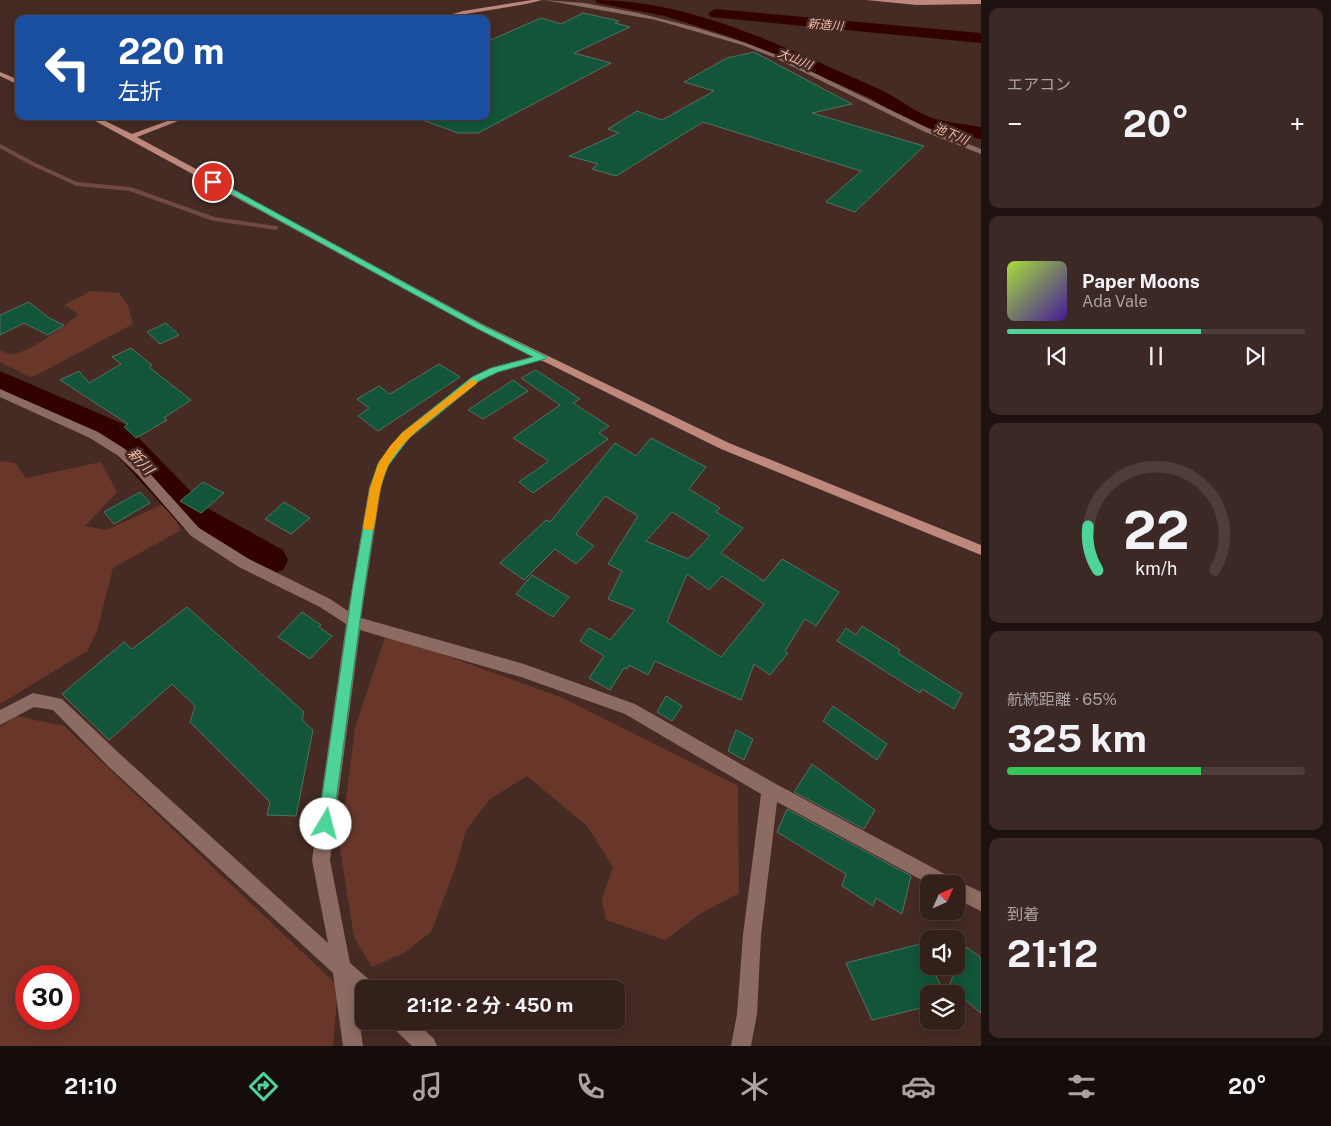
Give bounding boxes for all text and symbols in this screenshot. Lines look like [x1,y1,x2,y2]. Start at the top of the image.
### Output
water label: 新造川 [806,16,846,34]
text: 220 m [118,31,224,72]
icon: left [35,35,100,100]
water label: 大山川 [776,46,816,73]
text: エアコン [1007,75,1071,94]
text: 左折 [118,78,162,104]
text: 20° [1123,101,1189,146]
text: − [1007,107,1023,140]
text: + [1289,107,1305,140]
water label: 池下川 [932,121,972,148]
pin [192,161,234,203]
icon: arrive [199,168,227,196]
text: Paper Moons [1082,270,1200,292]
text: Ada Vale [1082,292,1147,311]
icon: previous [1043,342,1071,370]
icon: pause [1142,342,1170,370]
icon: next [1241,342,1269,370]
water label: 新川 [125,444,159,479]
text: 22 [1123,500,1189,561]
text: km/h [1135,558,1177,579]
text: 航続距離 · 65% [1007,690,1117,709]
text: 325 km [1007,716,1147,761]
position arrow [299,797,351,849]
north arrow [920,875,965,920]
map controls [920,875,965,1030]
text: 到着 [1007,905,1039,924]
button: sound [920,930,965,975]
text: 21:12 [1007,931,1098,976]
speed limit sign: 30 [15,965,80,1030]
button: layers [920,985,965,1030]
text: 21:12 · 2 分 · 450 m [407,994,573,1016]
icon: directions [246,1069,281,1104]
icon: music [410,1069,445,1104]
icon: phone [573,1069,608,1104]
icon: climate [737,1069,772,1104]
icon: car [901,1069,936,1104]
icon: filters [1064,1069,1099,1104]
text: 21:10 [64,1073,117,1099]
text: 20° [1228,1073,1267,1099]

